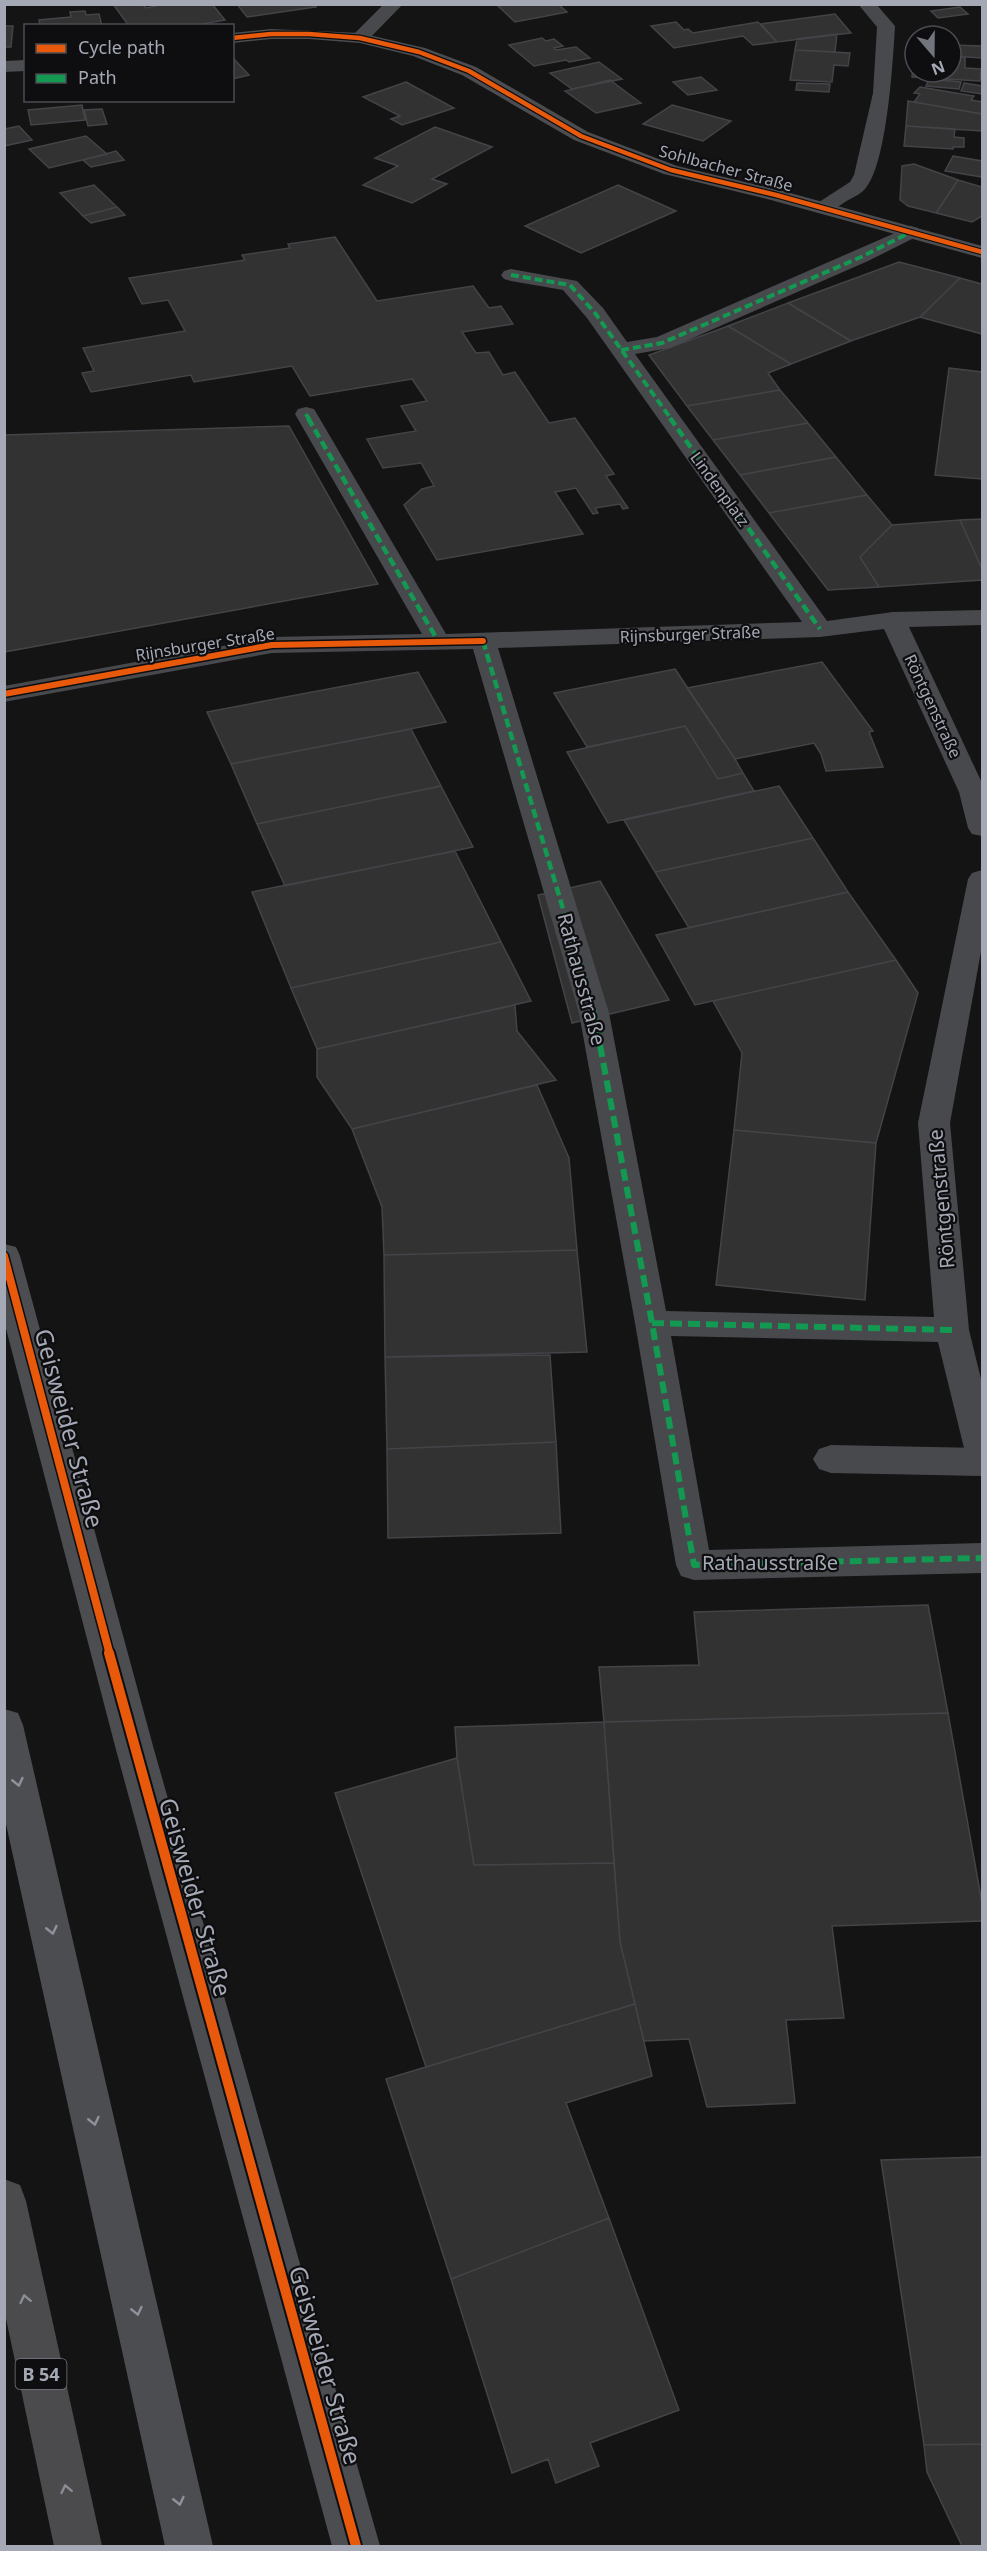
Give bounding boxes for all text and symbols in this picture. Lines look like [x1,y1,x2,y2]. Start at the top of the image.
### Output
legend [24,24,234,102]
north arrow [903,24,963,84]
text: Cycle path [78,35,165,59]
text: N [928,56,948,81]
text: Path [78,65,117,89]
street label: Sohlbacher Straße [657,140,795,196]
street label: Lindenplatz [685,447,755,531]
street label: Rijnsburger Straße [619,621,761,647]
street label: Rijnsburger Straße [134,622,276,666]
street label: Röntgenstraße [899,651,967,761]
street label: Rathausstraße [551,910,613,1048]
street label: Röntgenstraße [921,1128,961,1270]
street label: Geisweider Straße [28,1325,112,1531]
street label: Rathausstraße [702,1549,838,1576]
one-way arrow [10,1777,23,1787]
street label: Geisweider Straße [152,1794,240,2000]
one-way arrow [44,1925,57,1935]
one-way arrow [87,2115,100,2125]
street label: Geisweider Straße [282,2262,370,2468]
one-way arrow [20,2294,33,2304]
one-way arrow [129,2306,142,2316]
road number: B 54 [15,2359,66,2389]
one-way arrow [60,2485,73,2495]
one-way arrow [172,2496,185,2506]

